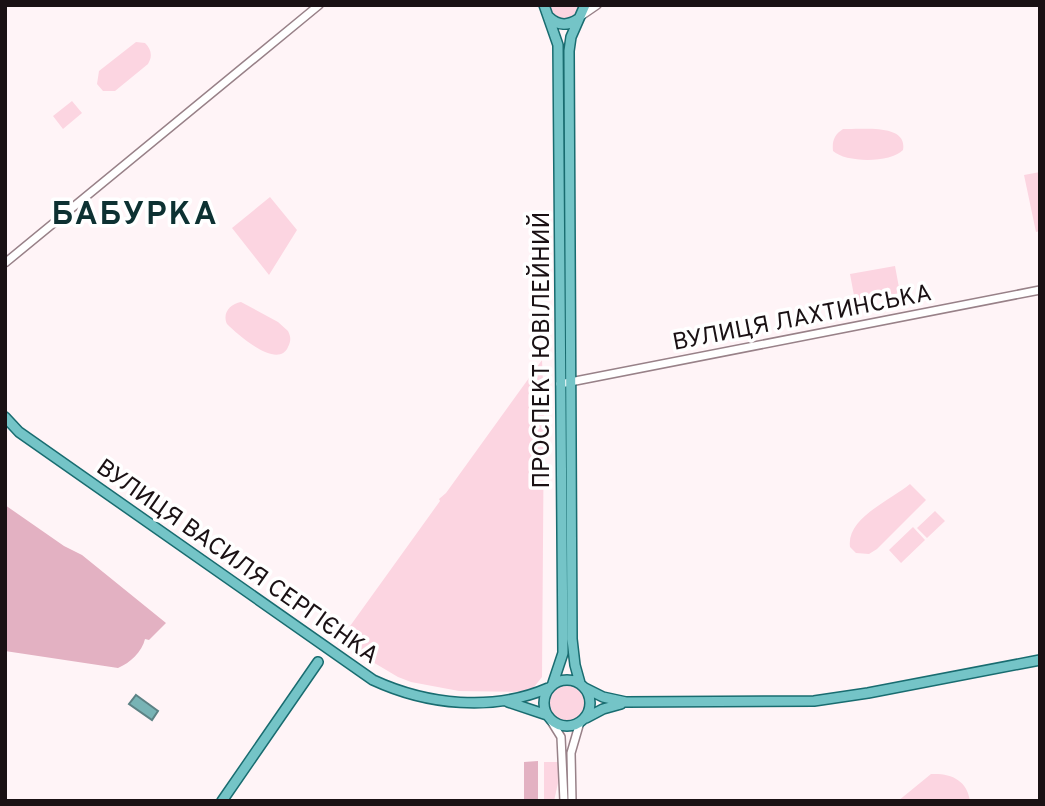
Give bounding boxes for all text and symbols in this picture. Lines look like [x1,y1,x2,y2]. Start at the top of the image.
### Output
district label: БАБУРКА [51,196,219,236]
street label: ПРОСПЕКТ ЮВІЛЕЙНИЙ [526,211,558,489]
street label: ВУЛИЦЯ ЛАХТИНСЬКА [670,279,935,359]
street label: ВУЛИЦЯ ВАСИЛЯ СЕРГІЄНКА [90,454,384,672]

